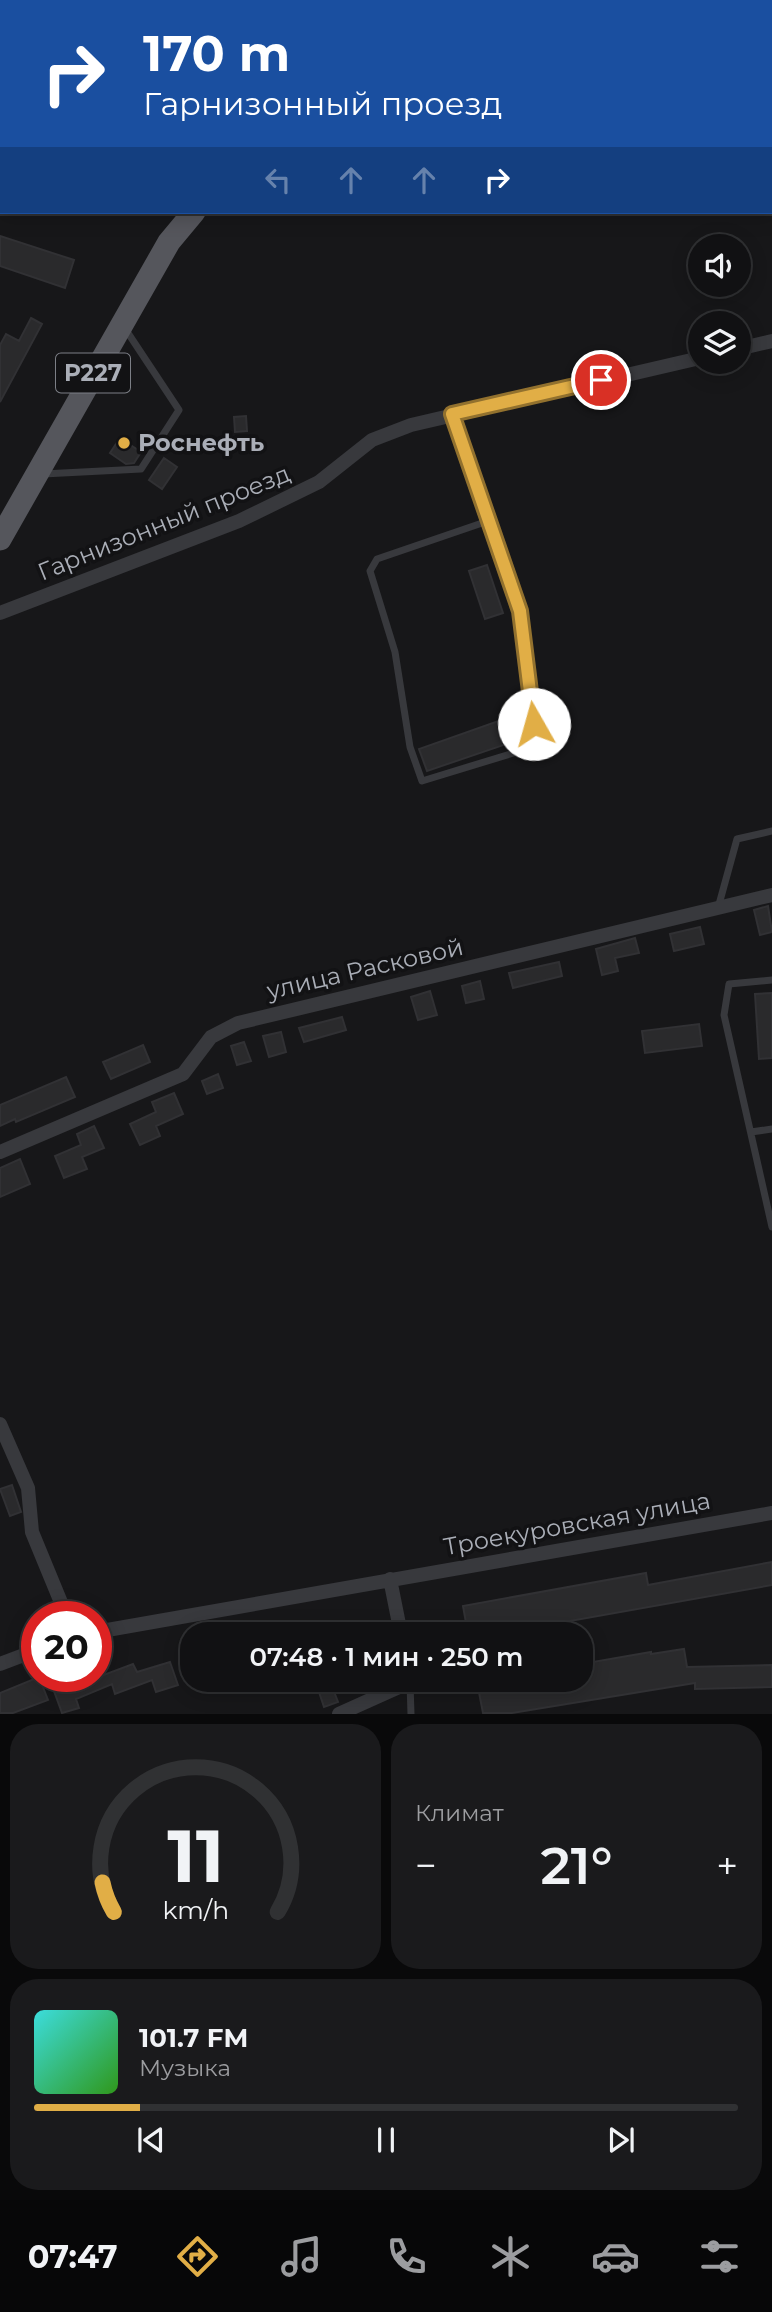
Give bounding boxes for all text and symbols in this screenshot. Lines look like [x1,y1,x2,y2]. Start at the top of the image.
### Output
text: 170 m [143,24,290,83]
icon: right [28,28,119,119]
text: Гарнизонный проезд [143,84,502,123]
icon: left [259,161,297,199]
icon: ahead [332,161,370,199]
icon: ahead [405,161,443,199]
icon: right [478,161,516,199]
map controls [688,234,751,374]
button: sound [688,234,751,297]
button: layers [688,311,751,374]
pin [571,350,631,410]
road number: Р227 [56,354,130,392]
icon: arrive [582,361,620,399]
place label: Роснефть [138,428,264,457]
marker: Роснефть [116,435,132,451]
street label: Гарнизонный проезд [33,459,294,586]
position arrow [497,687,571,761]
street label: улица Расковой [263,932,466,1005]
street label: Троекуровская улица [441,1486,713,1561]
speed limit sign: 20 [21,1601,112,1692]
text: 07:48 · 1 мин · 250 m [250,1641,523,1673]
text: Климат [415,1799,504,1827]
text: 11 [167,1813,224,1901]
text: 21° [541,1834,612,1897]
text: − [415,1842,437,1889]
text: + [716,1842,738,1889]
text: km/h [162,1895,229,1925]
text: 101.7 FM [139,2022,248,2054]
text: Музыка [139,2054,231,2082]
icon: previous [132,2121,170,2159]
icon: pause [367,2121,405,2159]
icon: next [602,2121,640,2159]
icon: directions [173,2232,222,2281]
icon: music [277,2232,326,2281]
icon: phone [382,2232,431,2281]
icon: climate [486,2232,535,2281]
icon: car [591,2232,640,2281]
icon: filters [695,2232,744,2281]
text: 07:47 [28,2237,117,2276]

